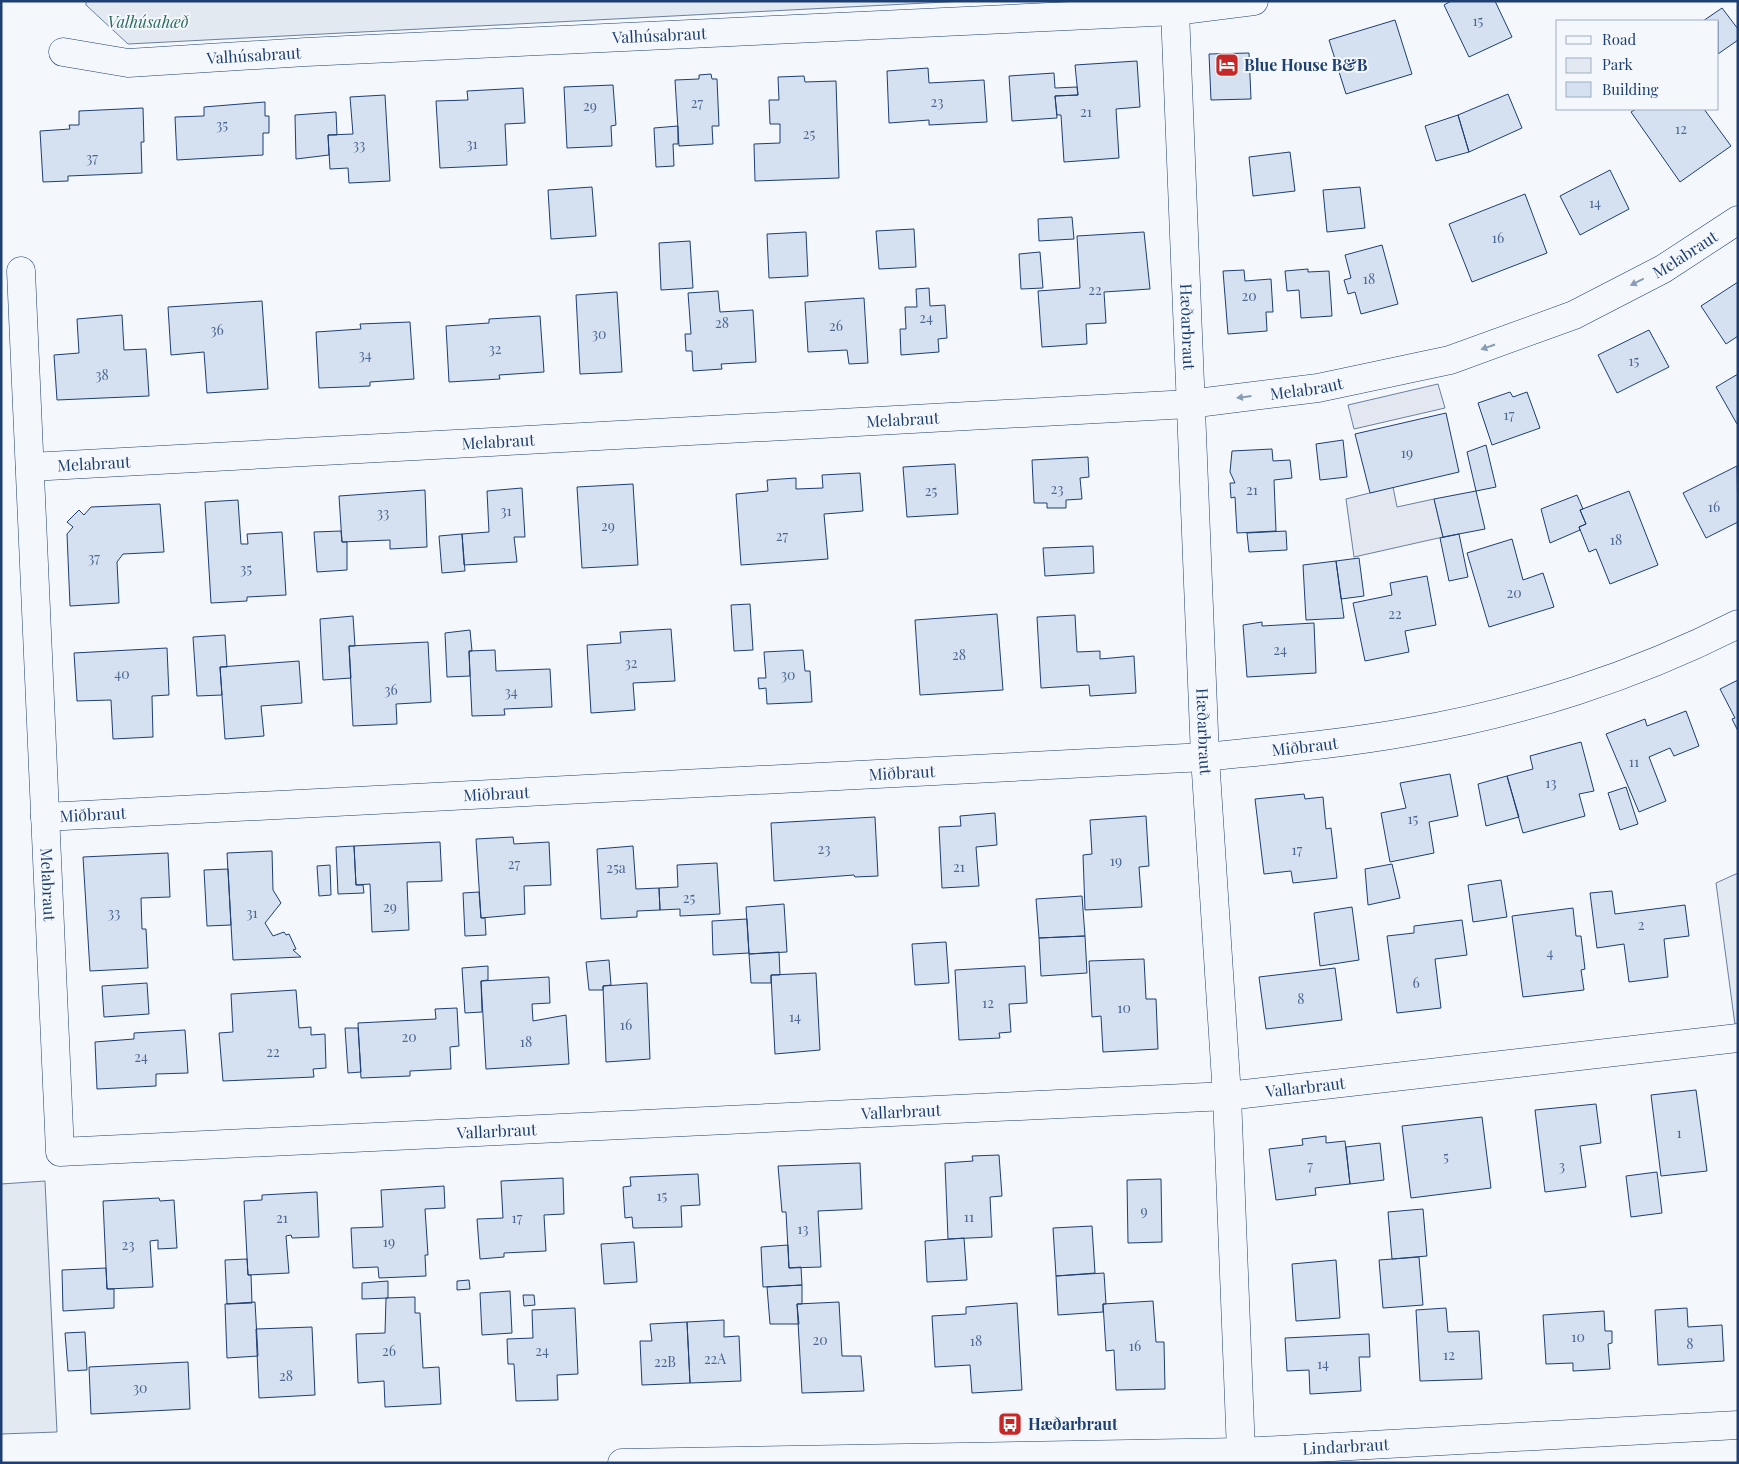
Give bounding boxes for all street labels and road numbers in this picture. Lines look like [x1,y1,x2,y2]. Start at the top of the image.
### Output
street label: Valhúsabraut [611,22,707,48]
street label: Valhúsabraut [205,41,302,68]
street label: Melabraut [1649,225,1721,283]
street label: Hæðarbraut [1176,283,1200,371]
street label: Melabraut [1269,372,1345,404]
street label: Melabraut [865,407,940,432]
street label: Melabraut [461,429,536,454]
street label: Melabraut [57,451,131,476]
street label: Hæðarbraut [1192,688,1217,776]
street label: Miðbraut [1271,732,1340,760]
street label: Miðbraut [868,760,936,784]
street label: Miðbraut [463,781,530,805]
street label: Miðbraut [59,802,127,826]
street label: Melabraut [37,847,61,922]
street label: Vallarbraut [1263,1072,1347,1102]
street label: Vallarbraut [860,1099,942,1124]
street label: Vallarbraut [455,1118,537,1143]
street label: Lindarbraut [1302,1433,1390,1459]

